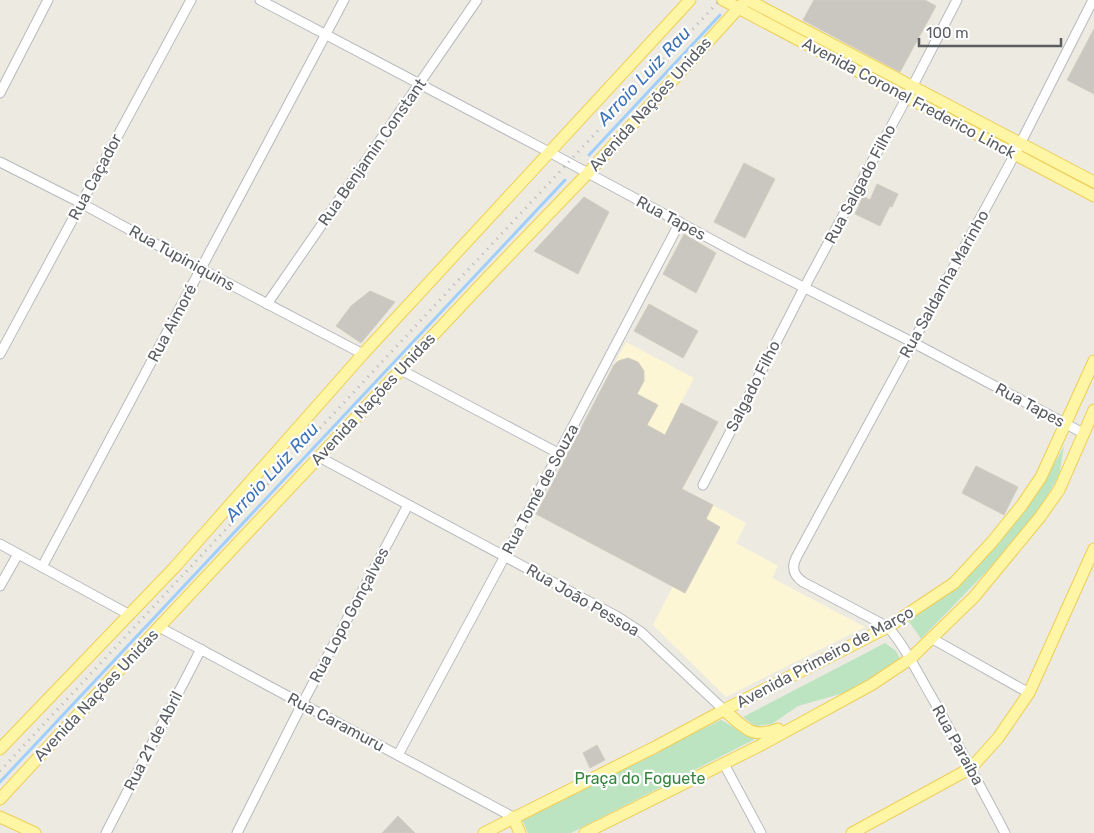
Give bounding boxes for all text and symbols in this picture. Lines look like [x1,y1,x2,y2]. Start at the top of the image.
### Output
scale bar [919,15,1062,47]
water label: Arroio Luiz Rau [592,22,695,131]
text: 100 m [926,24,968,42]
street label: Avenida Nações Unidas [585,33,715,175]
street label: Avenida Coronel Frederico Linck [799,33,1020,163]
street label: Rua Benjamin Constant [314,75,430,229]
street label: Rua Salgado Filho [820,121,900,247]
street label: Rua Caçador [64,131,126,223]
street label: Rua Tapes [633,192,709,244]
street label: Rua Saldanha Marinho [895,207,993,361]
street label: Rua Tupiniquins [126,221,238,295]
street label: Rua Aimoré [144,281,200,365]
street label: Avenida Nações Unidas [307,329,439,469]
street label: Salgado Filho [722,337,784,435]
street label: Rua Tapes [992,379,1068,431]
water label: Arroio Luiz Rau [220,418,323,527]
street label: Rua Tomé de Souza [498,421,582,557]
street label: Rua Lopo Gonçalves [305,544,393,686]
street label: Rua João Pessoa [523,560,643,640]
street label: Avenida Primeiro de Março [733,602,917,712]
street label: Avenida Nações Unidas [30,625,162,765]
street label: Rua 21 de Abril [120,688,186,794]
street label: Rua Caramuru [284,689,388,755]
street label: Rua Paraíba [928,702,988,788]
park label: Praça do Foguete [575,769,705,788]

